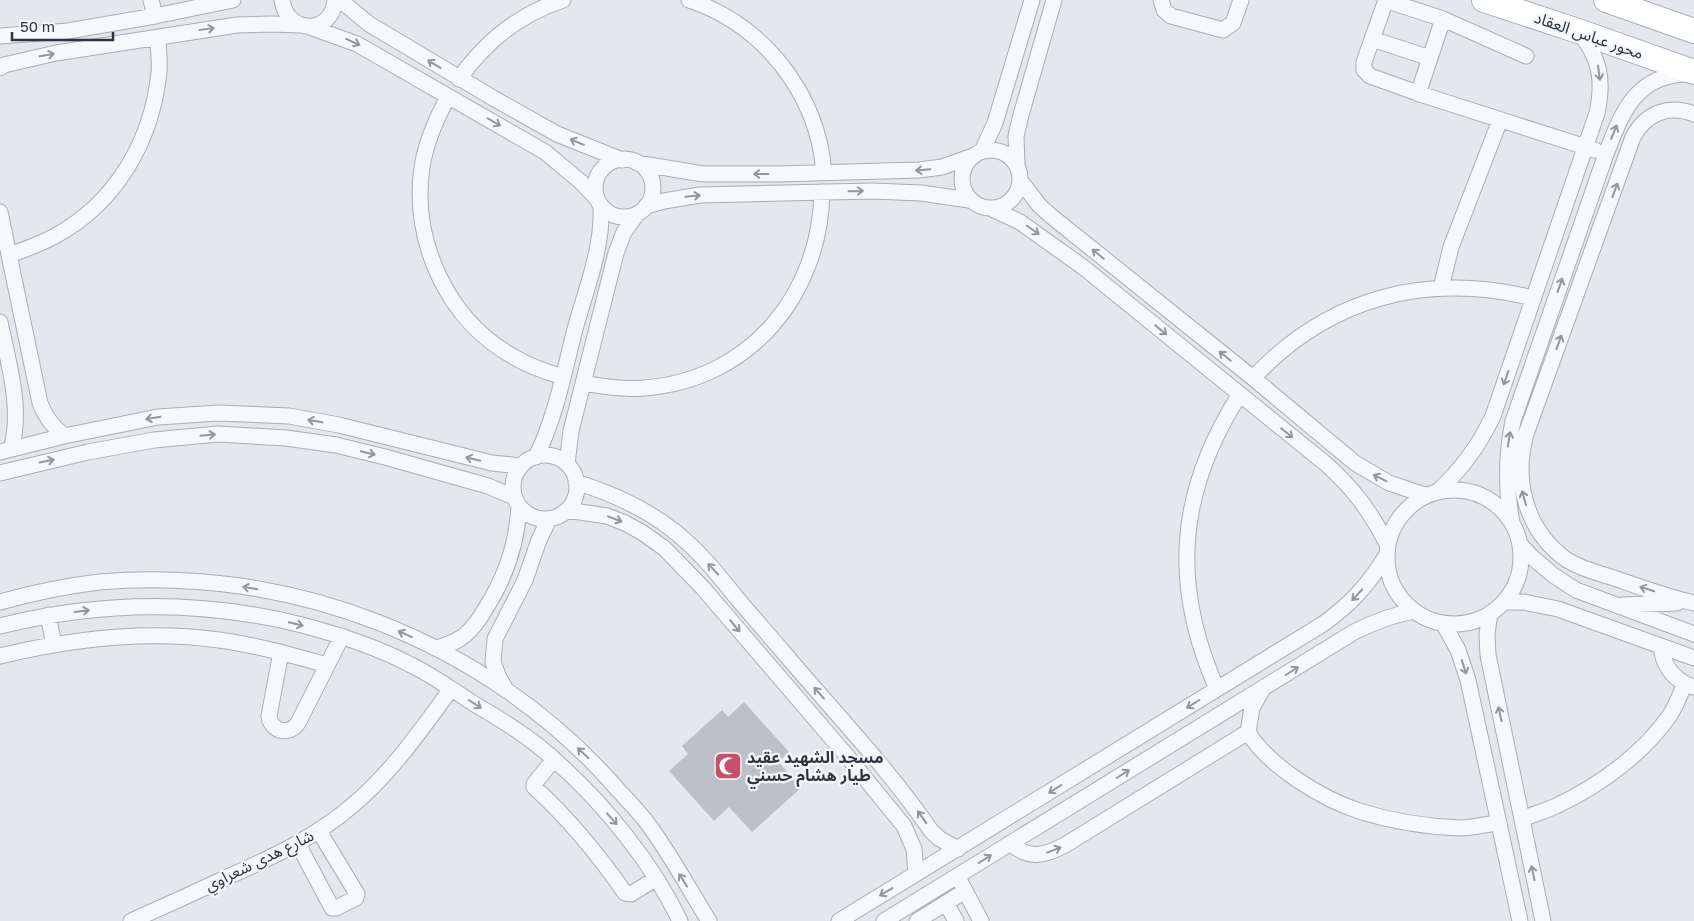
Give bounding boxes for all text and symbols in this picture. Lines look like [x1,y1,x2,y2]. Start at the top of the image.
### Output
street label: محور عباس العقاد [1532,7,1646,63]
scale bar [12,10,114,42]
text: 50 m [20,17,55,35]
one-way arrow [199,24,215,34]
one-way arrow [345,38,360,48]
one-way arrow [38,49,54,59]
one-way arrow [428,58,442,68]
one-way arrow [1594,65,1604,81]
one-way arrow [486,118,501,128]
one-way arrow [1610,125,1620,140]
one-way arrow [570,137,585,146]
one-way arrow [916,165,932,174]
one-way arrow [753,169,770,179]
one-way arrow [1611,182,1620,198]
one-way arrow [848,187,864,196]
one-way arrow [685,191,701,201]
one-way arrow [1026,225,1040,235]
one-way arrow [1092,249,1105,260]
one-way arrow [1556,278,1565,293]
one-way arrow [1154,325,1167,336]
one-way arrow [1555,335,1564,351]
one-way arrow [1219,350,1232,361]
one-way arrow [1501,369,1510,385]
one-way arrow [146,413,162,423]
one-way arrow [308,415,324,425]
one-way arrow [1280,427,1293,438]
one-way arrow [199,431,215,440]
one-way arrow [1505,432,1515,448]
one-way arrow [360,449,376,458]
one-way arrow [466,454,482,463]
one-way arrow [39,456,55,465]
one-way arrow [1373,473,1388,482]
one-way arrow [1519,490,1529,506]
one-way arrow [607,515,622,525]
one-way arrow [707,563,719,576]
one-way arrow [243,582,259,592]
one-way arrow [1640,584,1656,594]
one-way arrow [1351,589,1363,602]
one-way arrow [74,606,90,616]
one-way arrow [730,619,741,632]
one-way arrow [287,620,303,629]
one-way arrow [398,629,413,639]
one-way arrow [1460,659,1469,674]
one-way arrow [1284,665,1298,675]
one-way arrow [813,686,824,699]
one-way arrow [467,699,481,709]
one-way arrow [1186,699,1200,709]
one-way arrow [1495,707,1504,723]
one-way arrow [577,747,589,759]
place label: مسجد الشهيد عقيد طيار هشام حسني [747,747,884,789]
mosque icon: مسجد الشهيد عقيد طيار هشام حسني [713,751,743,781]
one-way arrow [1116,768,1130,778]
one-way arrow [1048,785,1062,795]
one-way arrow [917,811,927,825]
one-way arrow [606,812,618,825]
street label: شارع هدى شعراوي [201,825,318,898]
one-way arrow [1046,845,1062,854]
one-way arrow [977,853,991,863]
one-way arrow [1528,866,1538,882]
one-way arrow [678,873,688,887]
one-way arrow [880,888,894,898]

